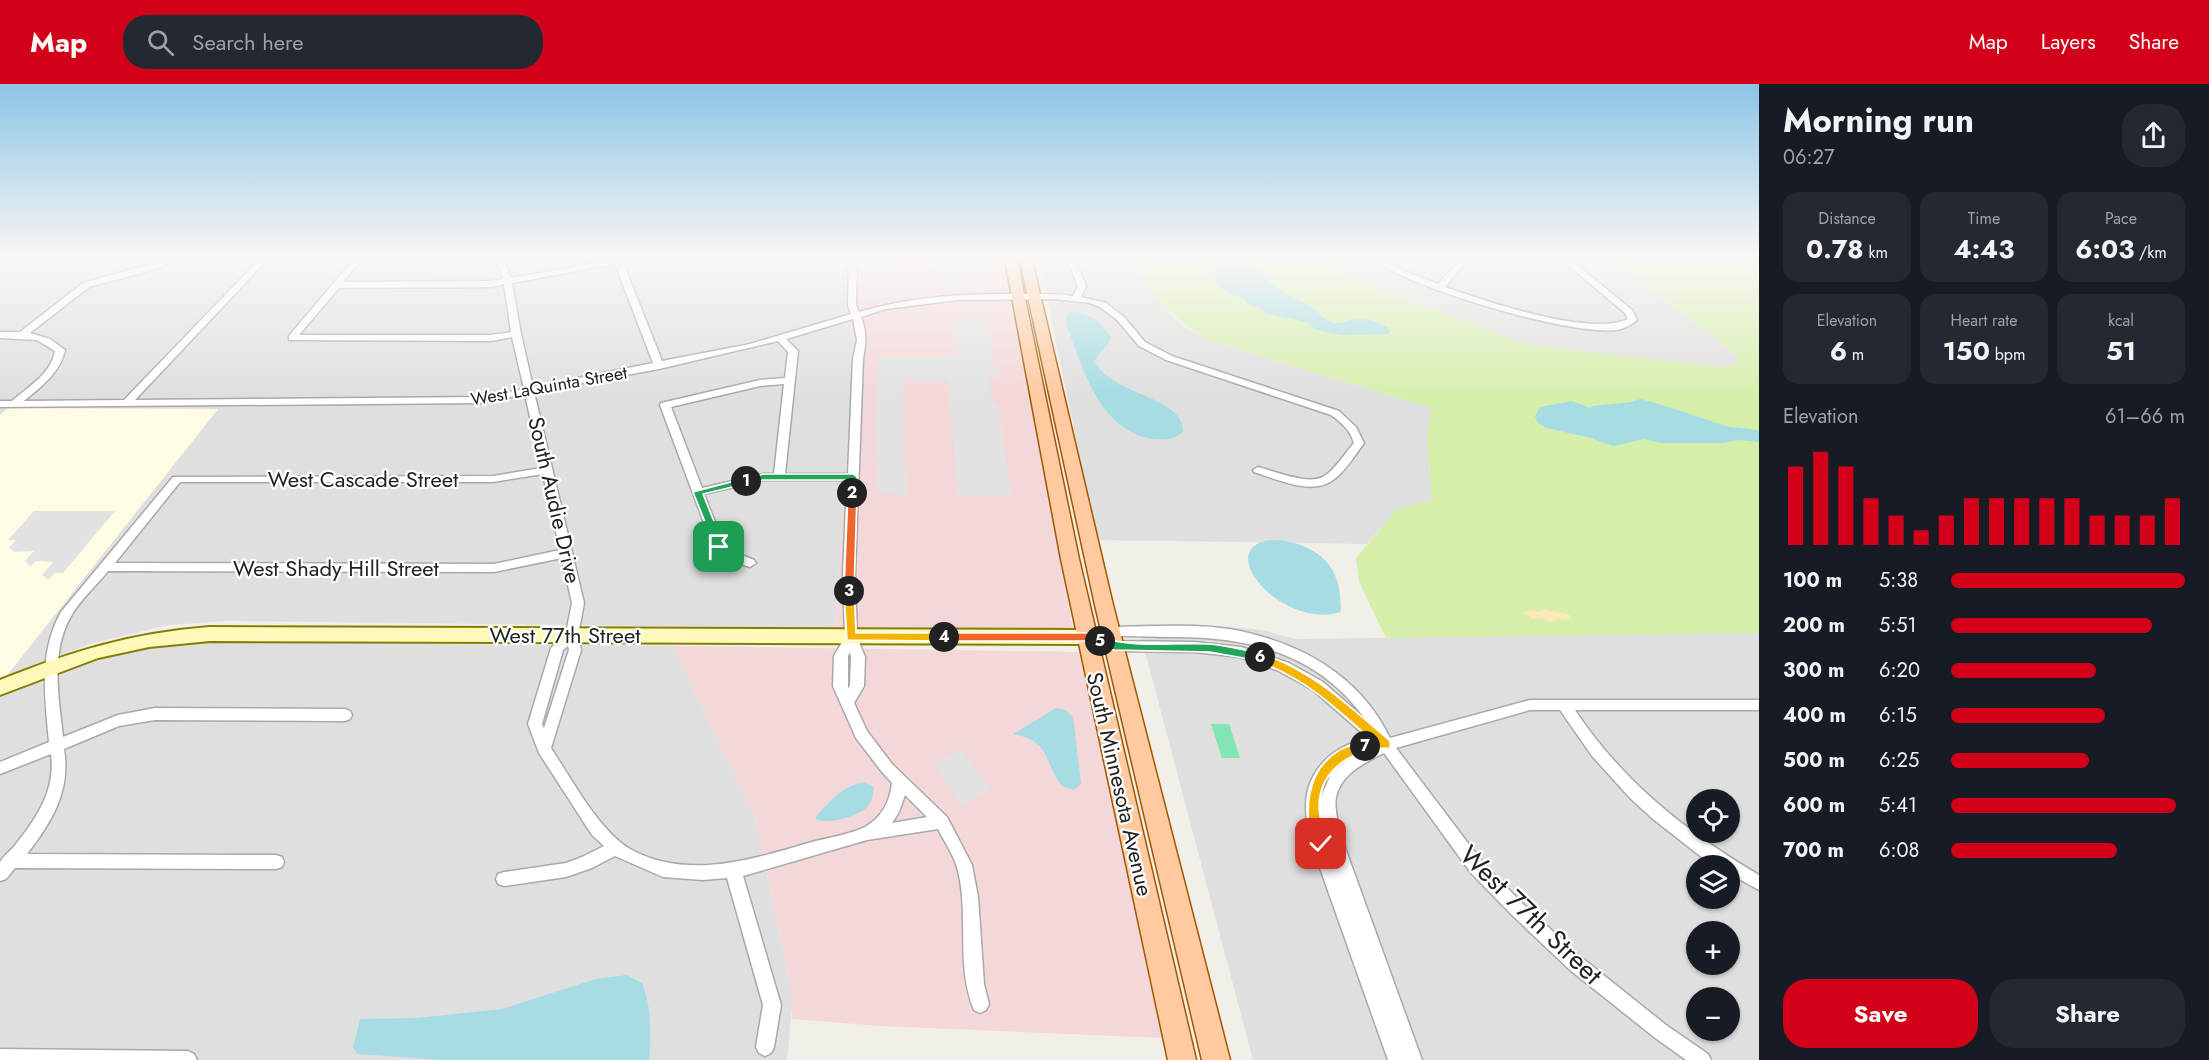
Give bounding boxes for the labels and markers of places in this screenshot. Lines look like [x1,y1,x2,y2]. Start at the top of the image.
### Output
pin: 1 [731,466,761,496]
pin: 2 [837,478,867,508]
pin [693,521,744,572]
pin: 3 [834,576,864,606]
pin: 4 [929,622,959,652]
pin: 5 [1085,626,1115,656]
pin: 6 [1245,642,1275,672]
pin: 7 [1350,731,1380,761]
pin [1295,818,1346,869]

